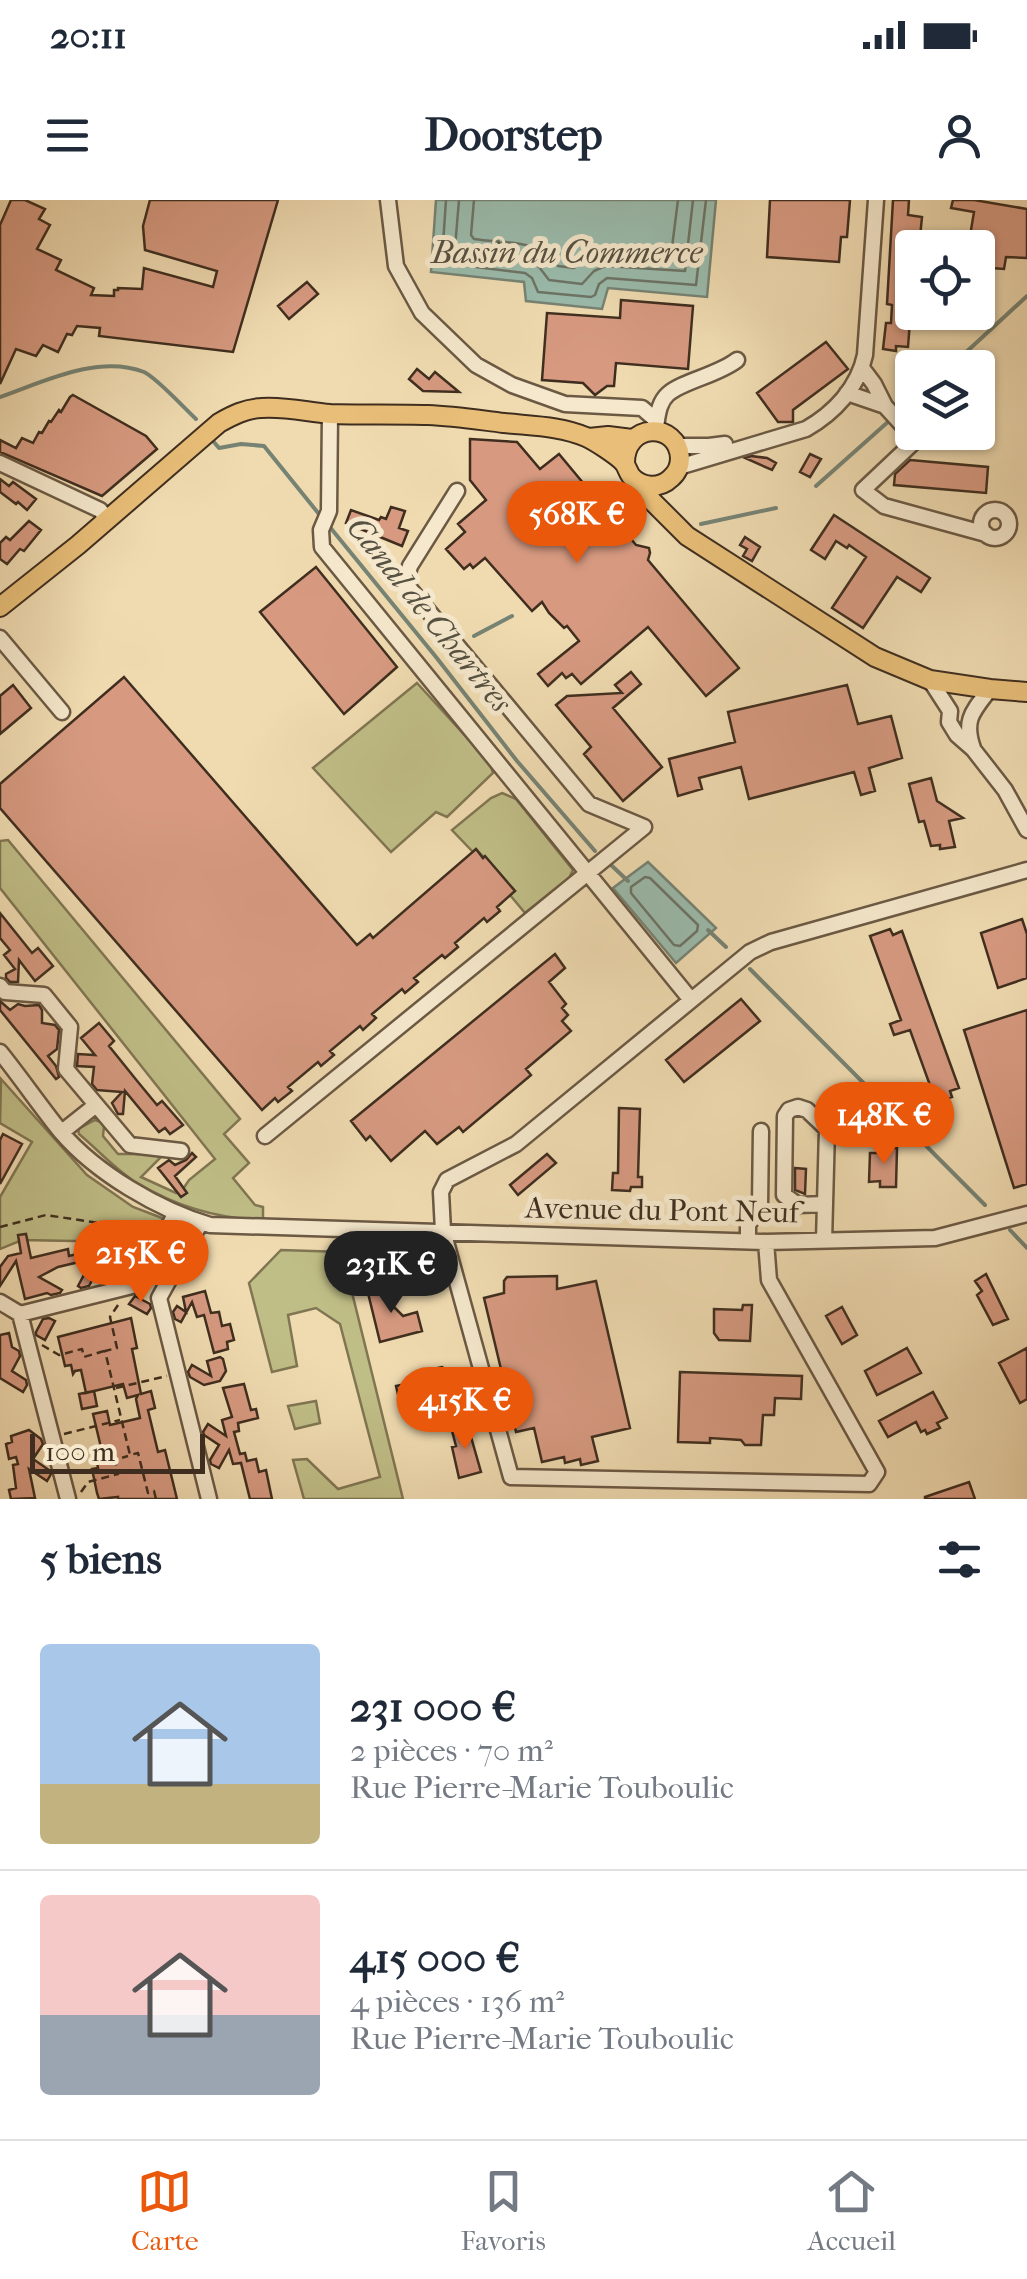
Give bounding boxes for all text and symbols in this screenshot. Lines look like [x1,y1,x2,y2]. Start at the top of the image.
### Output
text: 20:11 [50,13,127,58]
icon: menu [40,108,95,163]
icon: person [932,108,987,163]
text: Doorstep [424,109,603,162]
map controls [895,230,995,450]
button: locate [895,230,995,330]
water label: Bassin du Commerce [430,234,704,271]
button: layers [895,350,995,450]
pin: 568K € [496,481,658,566]
text: 568K € [529,495,625,532]
water label: Canal de Chartres [340,509,520,720]
pin: 148K € [803,1082,965,1167]
text: 148K € [836,1096,932,1133]
street label: Avenue du Pont Neuf [524,1191,805,1230]
pin: 215K € [60,1220,222,1305]
pin: 231K € [310,1231,472,1316]
text: 215K € [96,1234,186,1271]
text: 231K € [346,1245,436,1282]
pin: 415K € [384,1367,546,1452]
text: 415K € [418,1381,512,1418]
scale bar [30,1429,205,1474]
text: 100 m [45,1435,115,1468]
icon: filters [932,1532,987,1587]
text: 5 biens [40,1535,162,1584]
text: 231 000 € [350,1683,516,1732]
icon: home [120,1684,240,1804]
text: 2 pièces · 70 m² [350,1732,553,1769]
text: Rue Pierre-Marie Touboulic [350,1769,734,1806]
text: 415 000 € [350,1934,520,1983]
icon: home [120,1935,240,2055]
text: 4 pièces · 136 m² [350,1983,564,2020]
text: Rue Pierre-Marie Touboulic [350,2020,734,2057]
tab: Carte [131,2164,199,2257]
tab: Favoris [460,2164,546,2257]
tab: Accueil [808,2164,896,2257]

